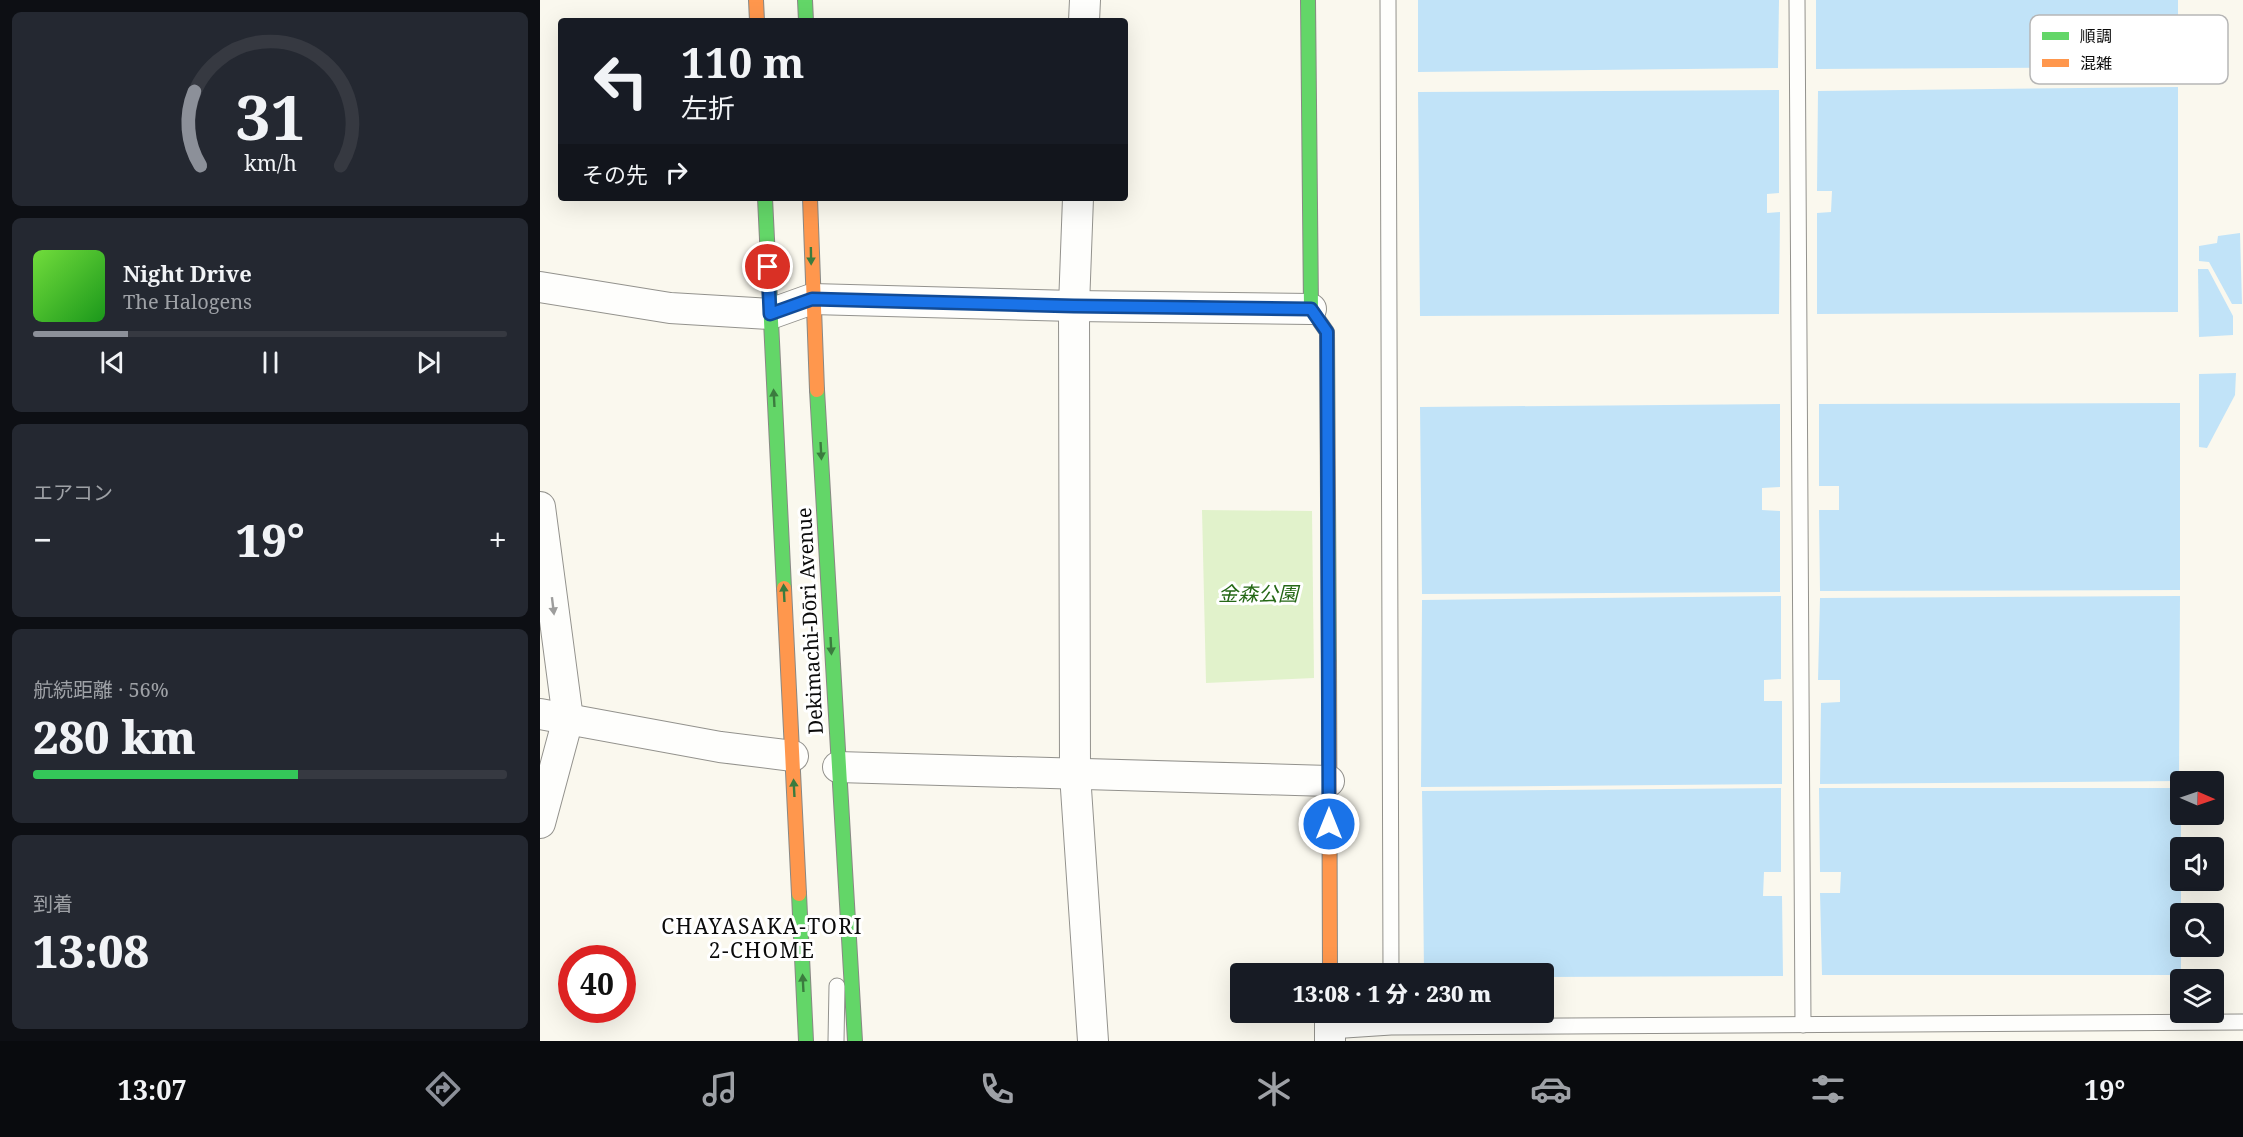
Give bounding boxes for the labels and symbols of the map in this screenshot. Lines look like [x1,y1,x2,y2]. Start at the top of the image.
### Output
legend [2030,15,2228,84]
text: 順調 [2080,25,2112,47]
text: 混雑 [2080,52,2112,74]
pin [742,241,793,292]
one-way arrow [806,247,816,266]
one-way arrow [770,389,779,408]
one-way arrow [816,442,825,461]
street label: Dekimachi-Dōri Avenue [790,507,829,735]
park label: 金森公園 [1218,580,1301,607]
one-way arrow [780,584,789,603]
one-way arrow [548,597,558,616]
one-way arrow [827,636,836,655]
north arrow [2170,771,2224,825]
one-way arrow [789,778,799,797]
position arrow [1297,792,1361,856]
district label: CHAYASAKA-TORI 2-CHOME [661,912,863,964]
speed limit sign: 40 [558,945,636,1023]
one-way arrow [799,973,808,992]

